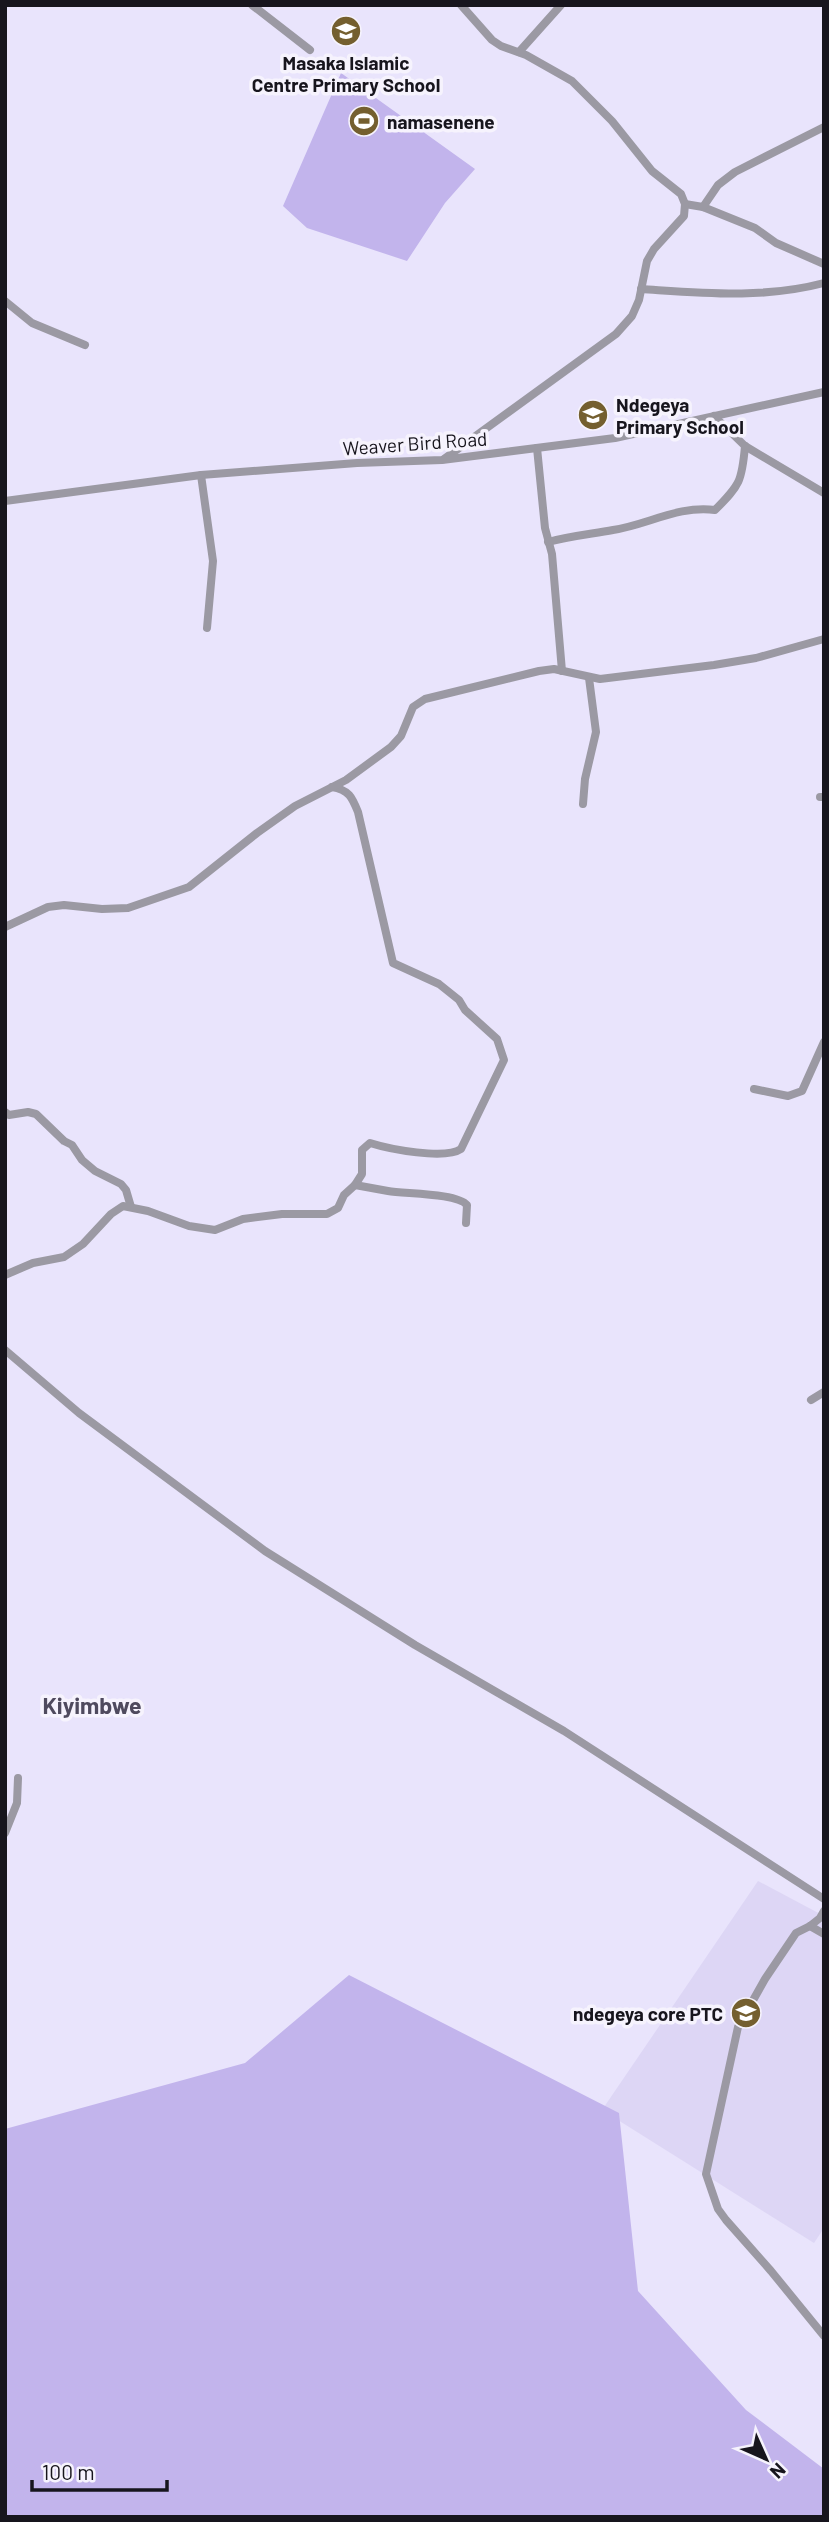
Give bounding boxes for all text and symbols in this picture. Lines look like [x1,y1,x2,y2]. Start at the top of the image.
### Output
school or university icon: Masaka Islamic Centre Primary School [329,14,363,48]
place label: Masaka Islamic Centre Primary School [252,51,440,96]
sports icon: namasenene [347,104,381,138]
place label: namasenene [387,110,495,133]
place label: Ndegeya Primary School [616,393,744,438]
school or university icon: Ndegeya Primary School [576,398,610,432]
street label: Weaver Bird Road [342,426,488,460]
district label: Kiyimbwe [42,1691,142,1719]
school or university icon: ndegeya core PTC [729,1996,763,2030]
place label: ndegeya core PTC [573,2002,723,2025]
north arrow [731,2424,801,2494]
scale bar [32,2448,166,2492]
text: 100 m [42,2459,95,2484]
text: N [766,2459,791,2484]

